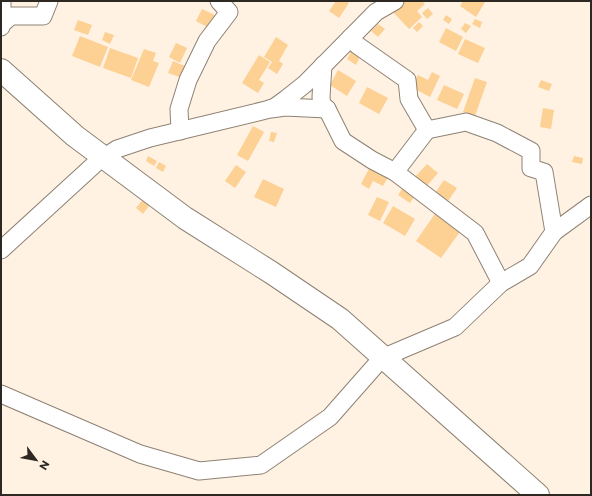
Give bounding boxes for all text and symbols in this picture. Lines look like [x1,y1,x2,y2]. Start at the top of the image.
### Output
north arrow [16,440,56,480]
text: N [36,458,53,473]

